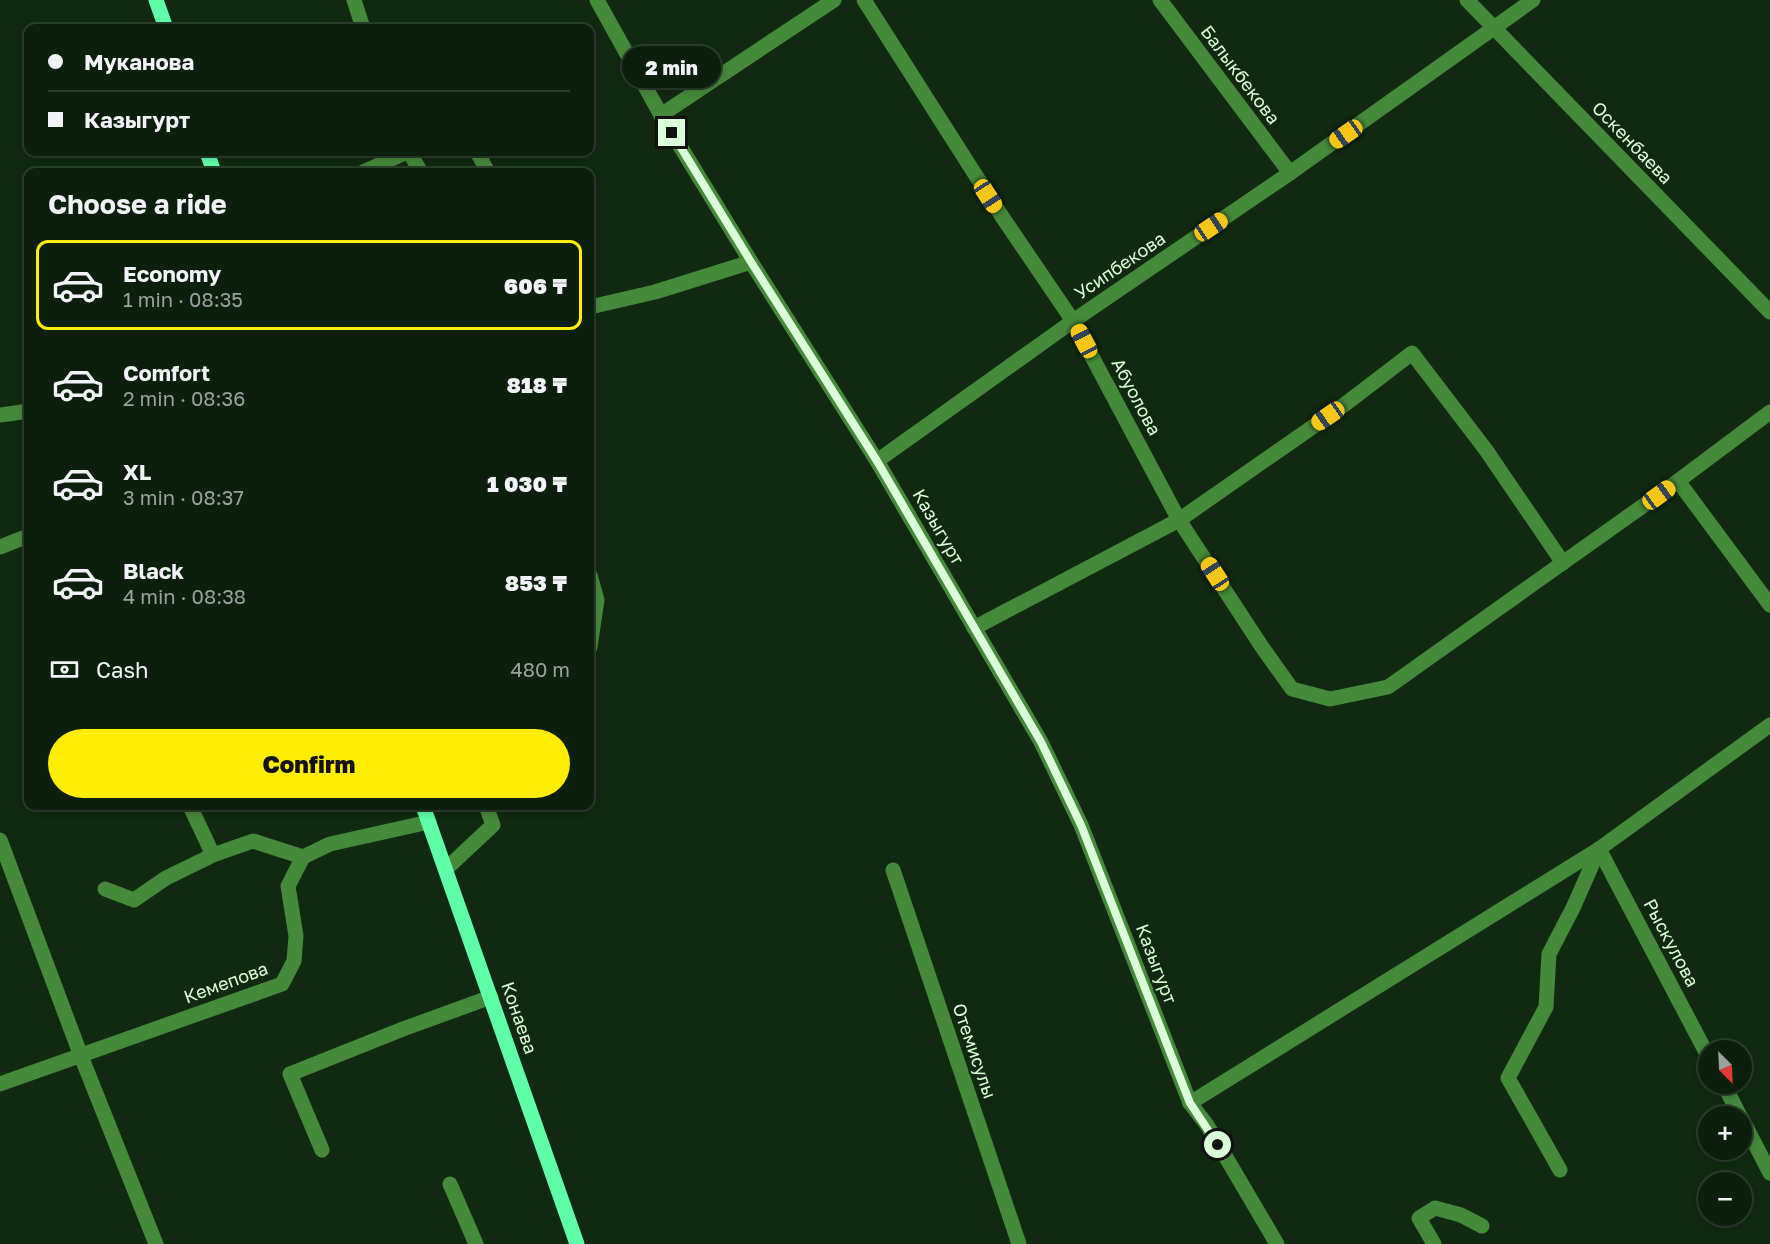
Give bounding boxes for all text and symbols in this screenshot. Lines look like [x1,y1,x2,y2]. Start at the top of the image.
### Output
street label: Балыкбекова [1196,21,1285,128]
callout: 2 min [622,46,722,88]
text: Муканова [84,48,194,75]
text: 2 min [645,55,698,79]
street label: Оскенбаева [1588,96,1678,188]
text: Казыгурт [84,106,190,133]
car [1326,116,1366,152]
route end [658,119,685,146]
car [971,176,1005,216]
text: Choose a ride [48,188,227,220]
car [1191,209,1231,245]
street label: Усипбекова [1070,227,1169,304]
icon: car [51,258,105,312]
text: Economy [123,260,221,287]
text: 606 ₸ [504,272,567,299]
text: 1 min · 08:35 [123,287,243,311]
car [1068,321,1100,361]
street label: Абуолова [1107,354,1166,439]
icon: car [51,357,105,411]
text: Comfort [123,359,210,386]
text: 818 ₸ [507,371,567,398]
text: 2 min · 08:36 [123,386,245,410]
car [1308,398,1348,434]
icon: car [51,456,105,510]
text: XL [123,458,151,485]
text: 1 030 ₸ [487,470,567,497]
car [1639,477,1679,513]
text: 3 min · 08:37 [123,485,244,509]
street label: Казыгурт [908,485,969,568]
car [1198,554,1232,594]
icon: car [51,555,105,609]
text: Black [123,557,184,584]
text: 853 ₸ [505,569,567,596]
text: 4 min · 08:38 [123,584,246,608]
icon: cash [48,653,81,686]
text: Cash [96,656,149,683]
text: 480 m [511,657,570,681]
button: Confirm [48,729,570,798]
street label: Рыскулова [1639,895,1704,990]
street label: Казыгурт [1132,921,1182,1007]
street label: Кемепова [181,957,271,1007]
street label: Конаева [497,979,543,1057]
street label: Отемисулы [948,1000,1001,1101]
north arrow [1698,1040,1752,1094]
map controls [1698,1040,1752,1226]
button: + [1698,1106,1752,1160]
route start [1204,1131,1231,1158]
button: − [1698,1172,1752,1226]

